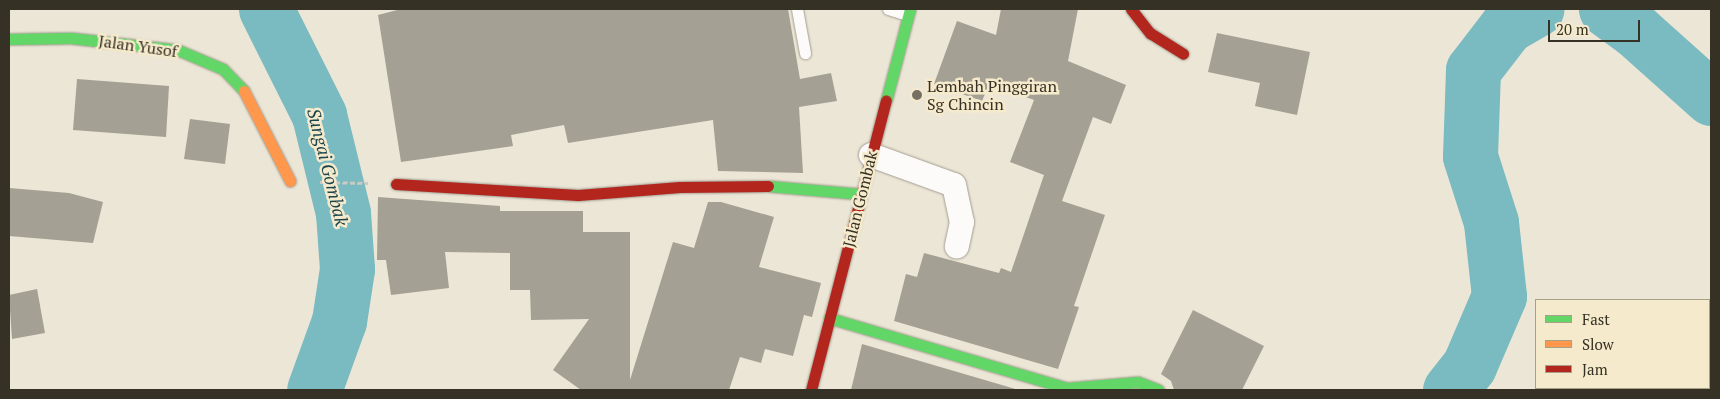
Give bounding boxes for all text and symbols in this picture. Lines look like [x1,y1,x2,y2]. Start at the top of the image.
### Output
scale bar [1550,10,1642,42]
text: 20 m [1556,19,1589,39]
street label: Jalan Yusof [97,31,179,61]
place label: Lembah Pinggiran Sg Chincin [927,76,1057,114]
marker: Lembah Pinggiran Sg Chincin [911,89,923,101]
water label: Sungai Gombak [303,106,353,228]
street label: Jalan Gombak [839,149,881,249]
legend [1535,299,1710,389]
text: Fast [1582,309,1610,329]
text: Slow [1582,334,1614,354]
text: Jam [1582,359,1608,379]

